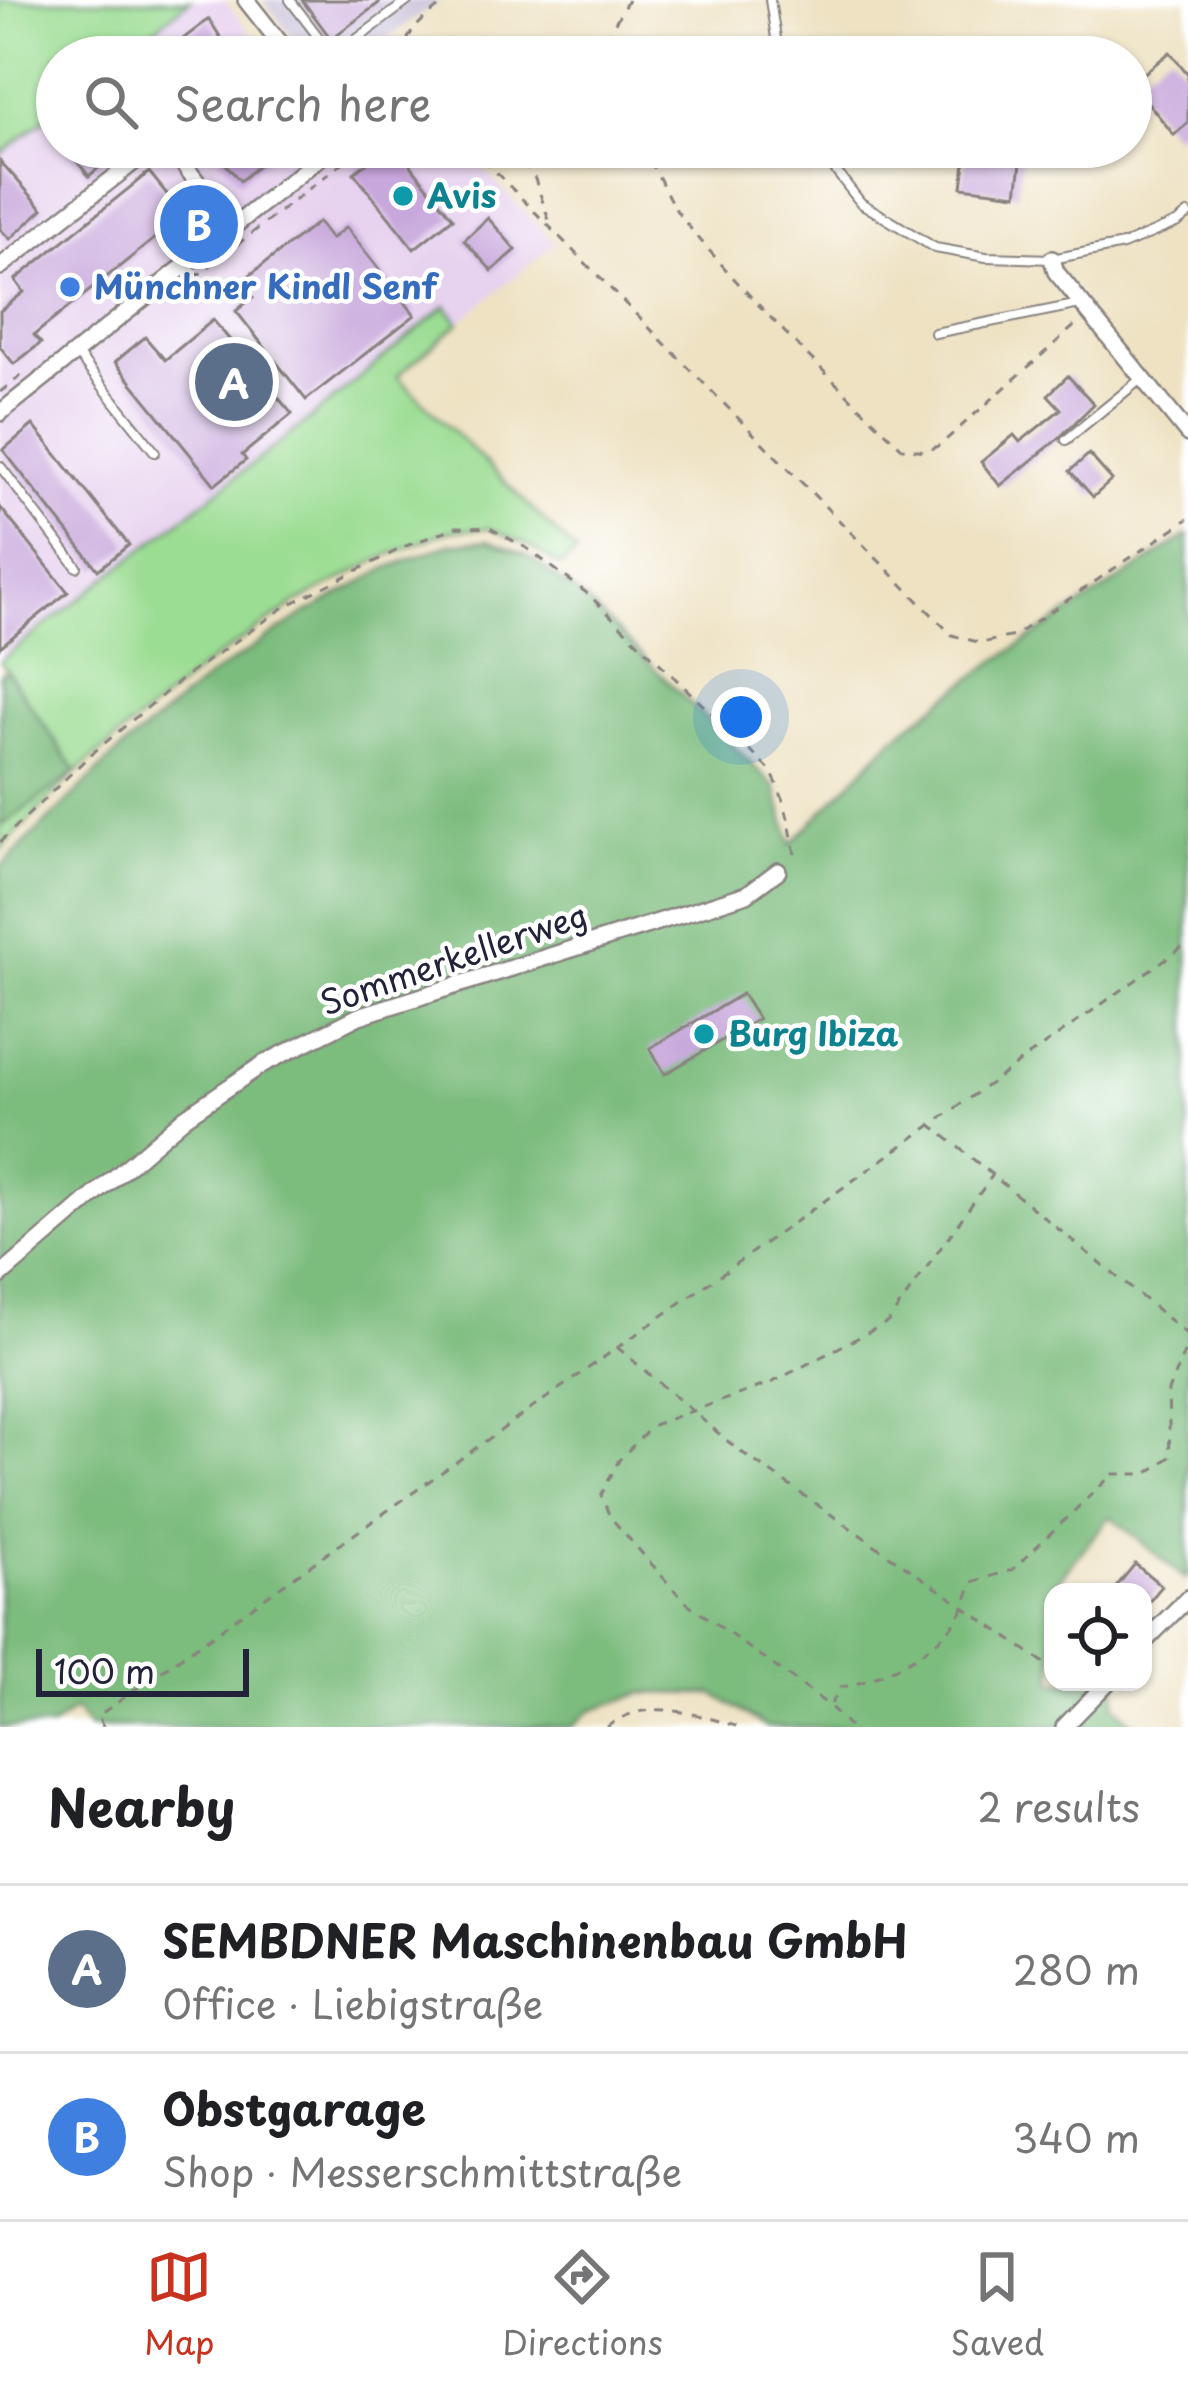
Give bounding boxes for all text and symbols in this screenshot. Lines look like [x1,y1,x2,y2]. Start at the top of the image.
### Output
search box [36,36,1152,168]
text: Search here [174,68,431,136]
icon: search [78,69,144,135]
place label: Avis [427,169,496,219]
pin: B [160,179,238,269]
marker: Avis [390,183,416,209]
place label: Münchner Kindl Senf [94,260,439,310]
marker: Münchner Kindl Senf [57,274,83,300]
pin: A [195,337,273,427]
your location [711,687,771,747]
street label: Sommerkellerweg [313,888,594,1026]
place label: Burg Ibiza [728,1007,898,1057]
marker: Burg Ibiza [691,1021,717,1047]
map controls [1044,1583,1152,1691]
button: locate [1044,1583,1152,1691]
scale bar [36,1643,249,1696]
text: 100 m [54,1645,155,1695]
text: Nearby [48,1767,235,1844]
text: 2 results [978,1776,1140,1835]
text: SEMBDNER Maschinenbau GmbH [162,1905,908,1973]
text: A [72,1939,102,1998]
text: 280 m [1013,1939,1140,1998]
text: Office · Liebigstraße [162,1973,543,2032]
text: Obstgarage [162,2073,426,2141]
text: B [74,2107,100,2166]
text: 340 m [1012,2107,1140,2166]
text: Shop · Messerschmittstraße [162,2141,682,2200]
tab: Map [144,2244,214,2366]
tab: Directions [502,2244,663,2366]
tab: Saved [950,2244,1044,2366]

